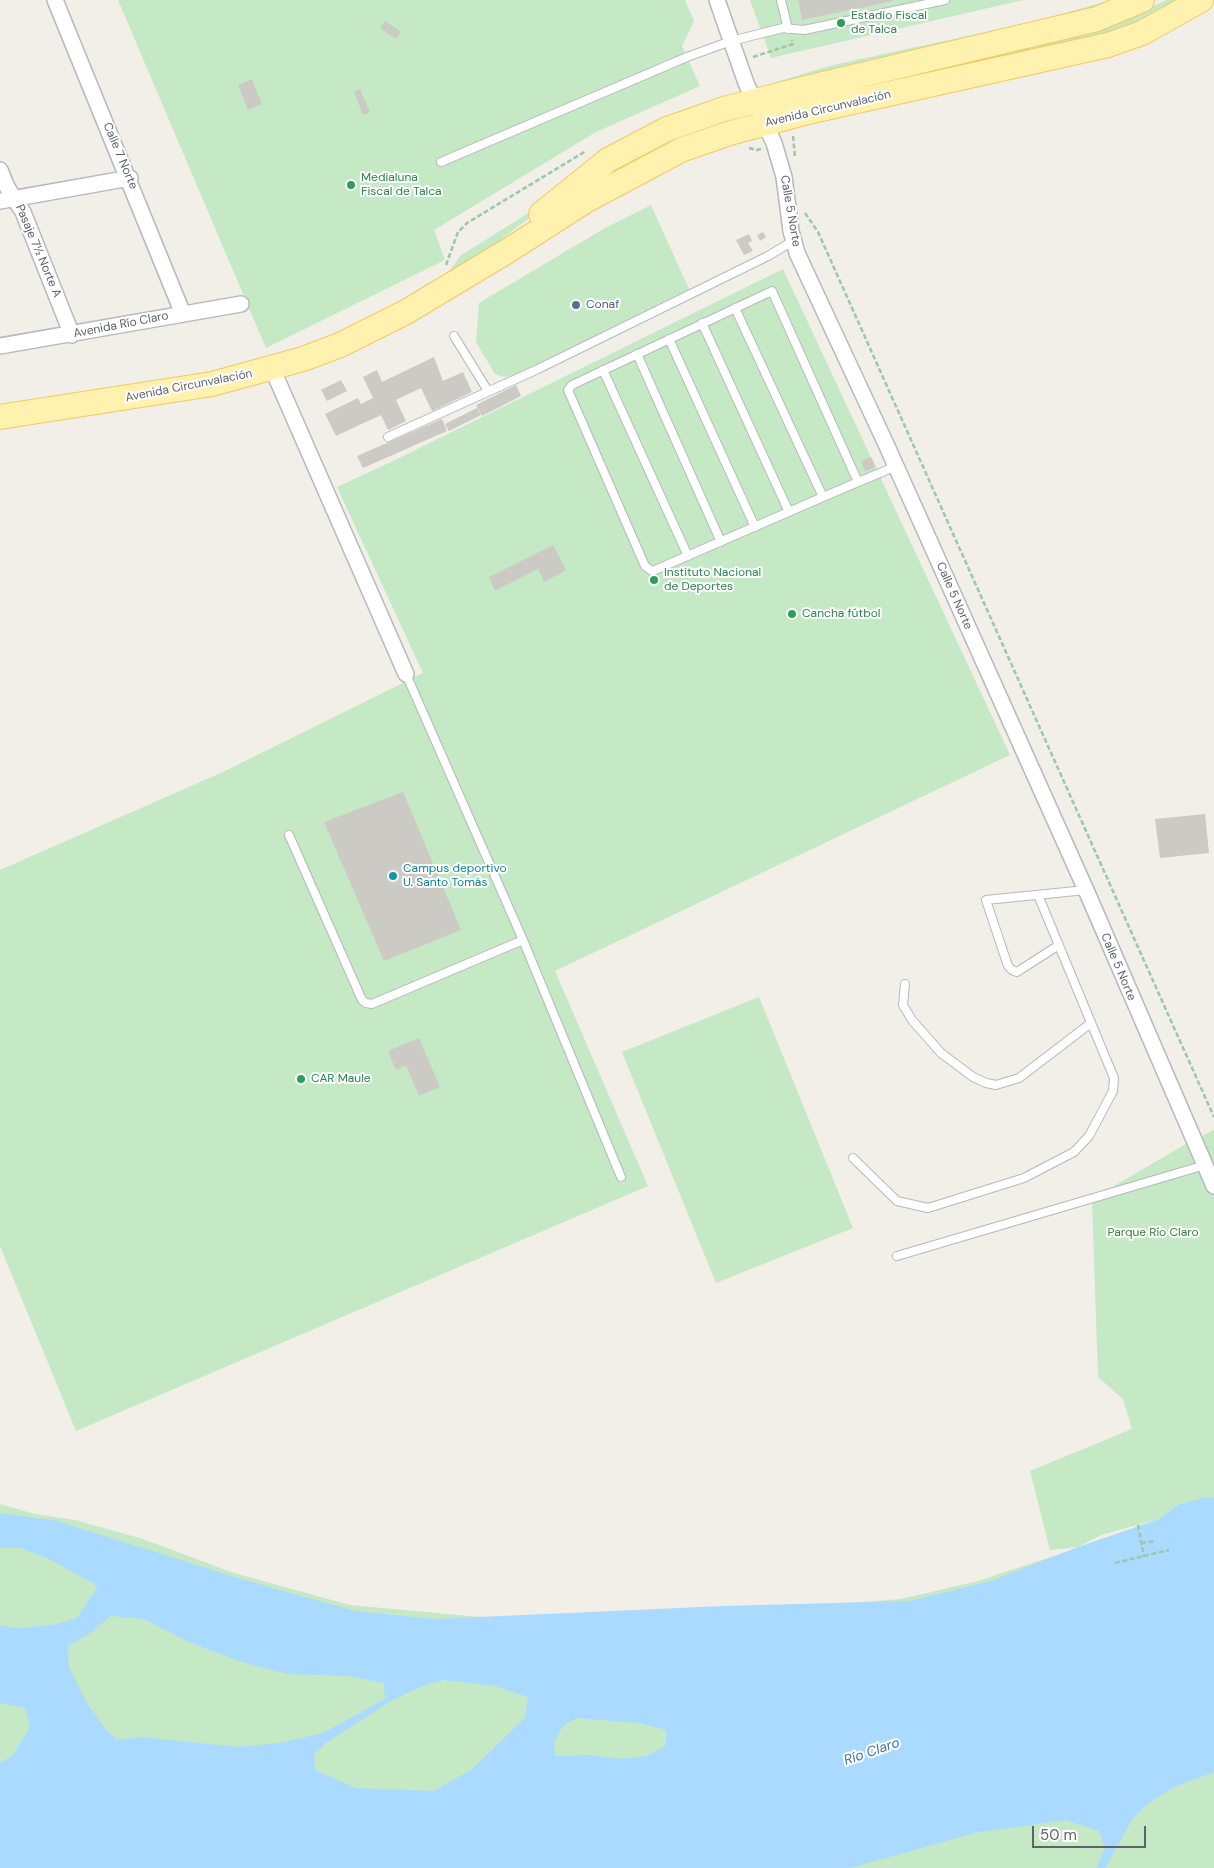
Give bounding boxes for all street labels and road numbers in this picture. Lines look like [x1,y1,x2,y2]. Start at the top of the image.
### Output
street label: Avenida Circunvalación [764,87,892,131]
street label: Calle 7 Norte [99,120,141,192]
street label: Calle 5 Norte [777,174,803,248]
street label: Pasaje 7½ Norte A [12,202,64,300]
street label: Avenida Río Claro [72,309,170,341]
street label: Avenida Circunvalación [124,367,254,405]
street label: Calle 5 Norte [933,560,975,632]
street label: Calle 5 Norte [1097,931,1139,1003]

